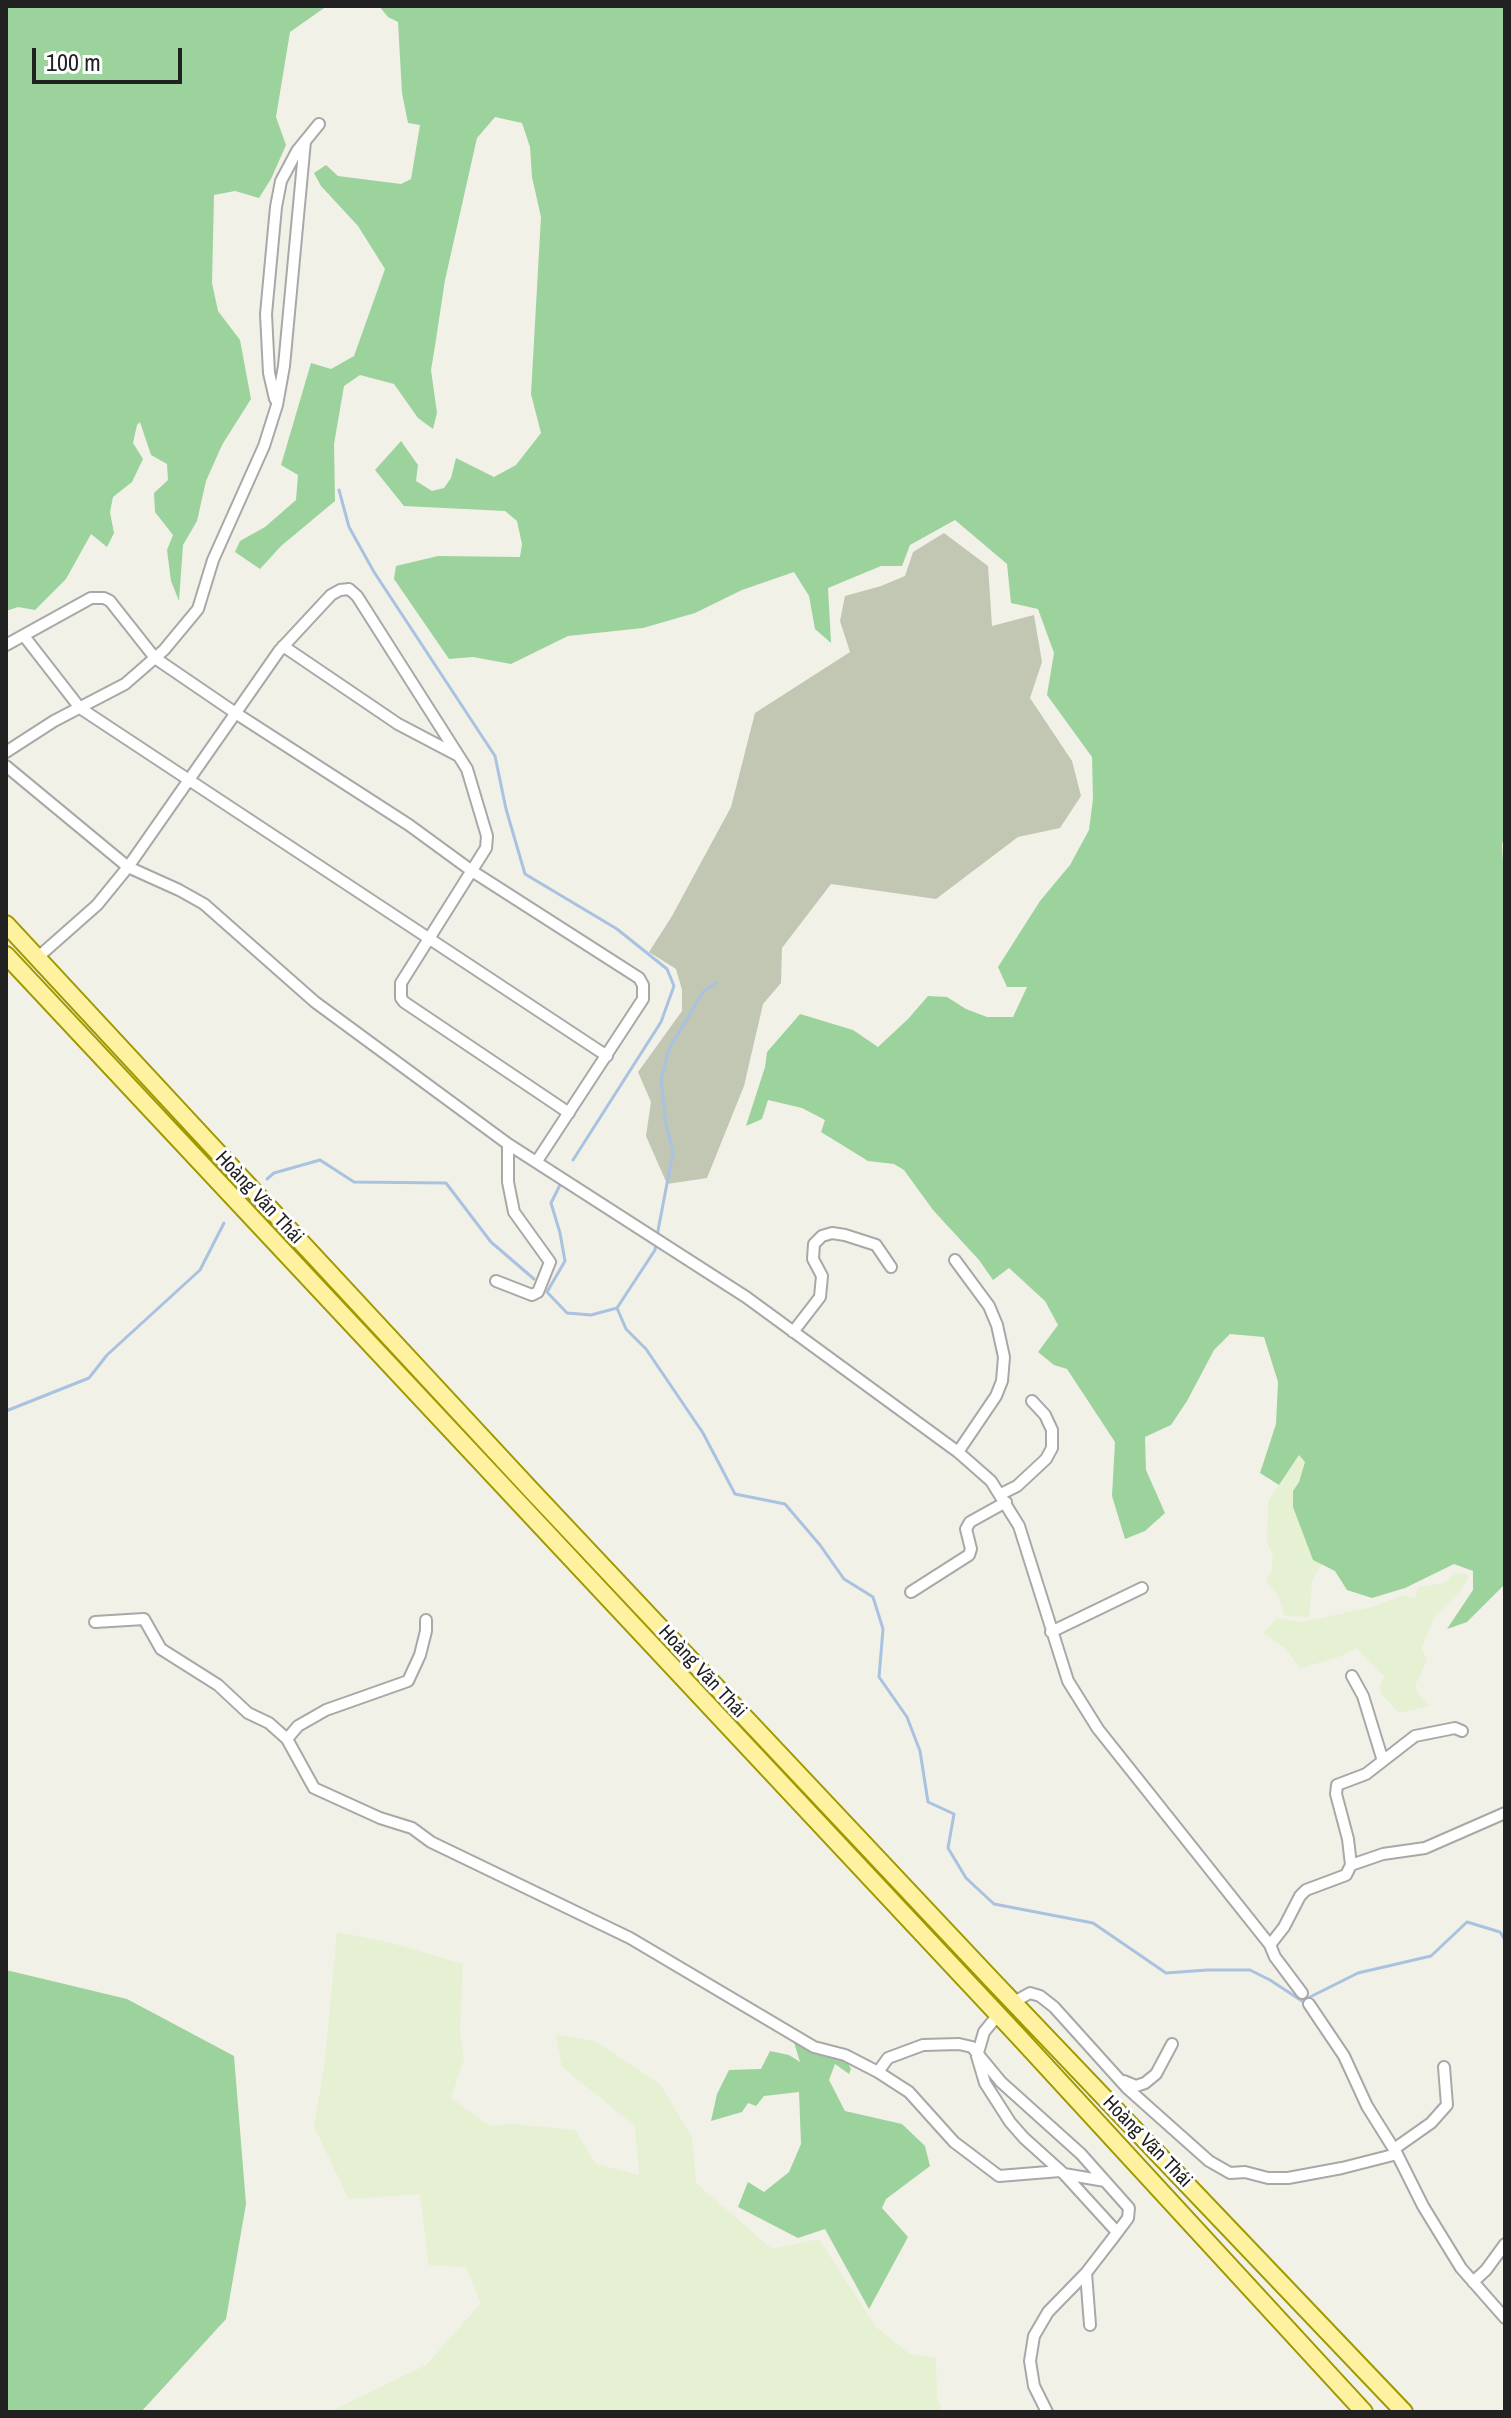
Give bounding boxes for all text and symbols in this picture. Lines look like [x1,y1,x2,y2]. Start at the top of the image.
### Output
scale bar [36,32,186,82]
text: 100 m [46,46,101,78]
street label: Hoàng Văn Thái [210,1147,308,1249]
street label: Hoàng Văn Thái [653,1621,751,1723]
street label: Hoàng Văn Thái [1097,2091,1197,2193]

